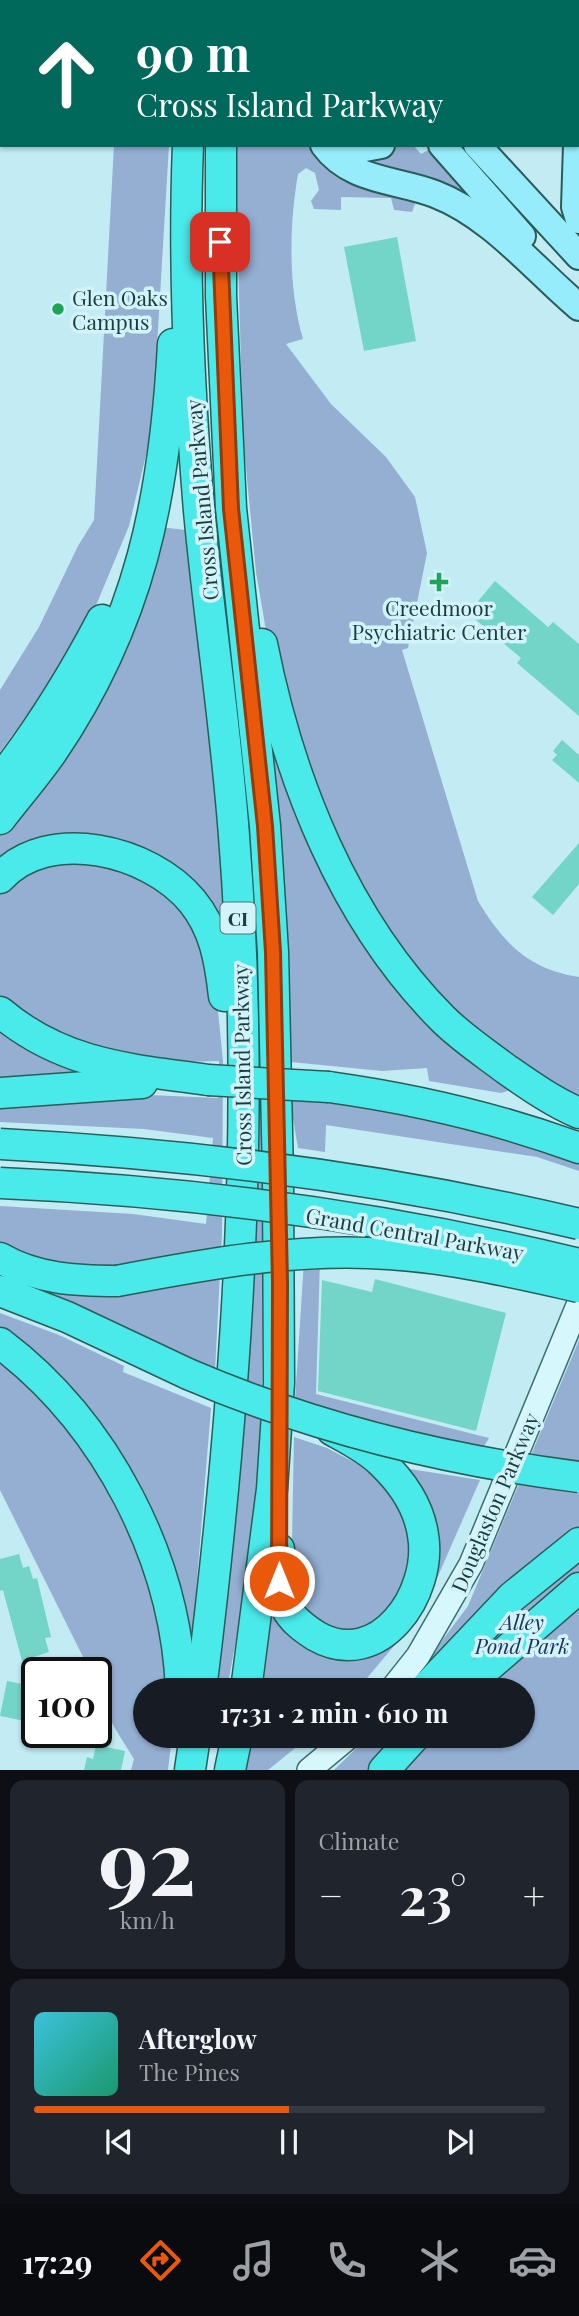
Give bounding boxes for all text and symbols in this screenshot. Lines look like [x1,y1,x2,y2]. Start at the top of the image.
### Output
text: 90 m [136,19,250,84]
icon: ahead [21,28,112,119]
text: Cross Island Parkway [136,82,443,125]
pin [190,212,250,272]
icon: arrive [201,223,239,261]
place label: Glen Oaks Campus [72,283,168,335]
marker: Glen Oaks Campus [50,301,66,317]
street label: Cross Island Parkway [178,398,224,602]
marker: Creedmoor Psychiatric Center [429,572,449,592]
place label: Creedmoor Psychiatric Center [352,593,527,645]
road number: CI [220,902,256,934]
street label: Cross Island Parkway [225,963,257,1166]
street label: Grand Central Parkway [304,1200,526,1266]
street label: Douglaston Parkway [443,1408,545,1596]
position arrow [242,1544,316,1618]
park label: Alley Pond Park [474,1607,569,1659]
speed limit sign: 100 [21,1657,112,1748]
text: 17:31 · 2 min · 610 m [220,1695,448,1730]
text: 92 [98,1798,196,1919]
text: Climate [319,1825,399,1856]
text: 23° [399,1860,466,1929]
text: − [319,1869,343,1920]
text: + [523,1869,545,1920]
text: km/h [120,1904,175,1935]
text: Afterglow [139,2021,257,2056]
text: The Pines [139,2056,240,2087]
icon: previous [100,2123,138,2161]
icon: pause [270,2123,308,2161]
icon: next [441,2123,479,2161]
icon: directions [136,2236,185,2285]
icon: music [229,2236,278,2285]
icon: phone [322,2236,371,2285]
icon: climate [415,2236,464,2285]
icon: car [508,2236,557,2285]
text: 17:29 [22,2239,92,2282]

